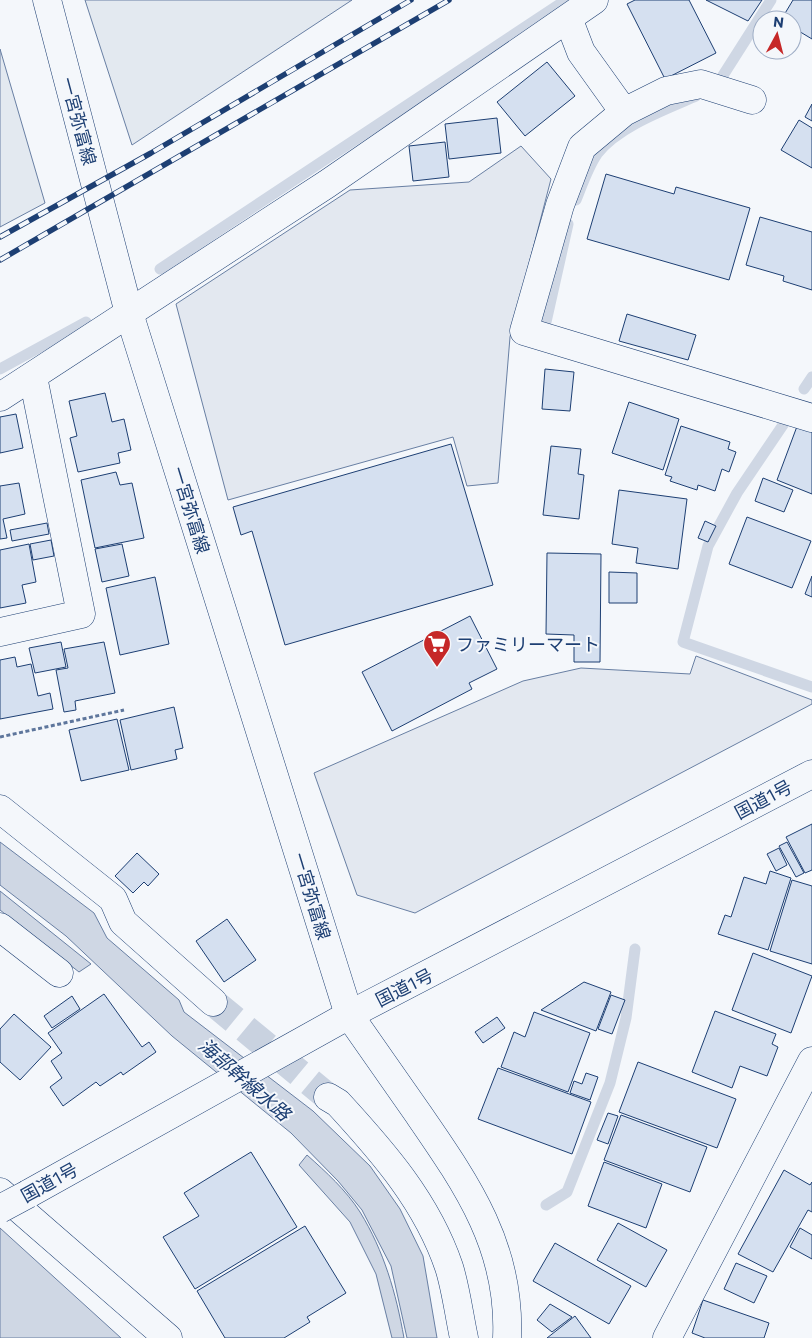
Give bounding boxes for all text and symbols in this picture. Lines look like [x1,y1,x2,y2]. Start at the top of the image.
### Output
north arrow [752,10,802,60]
text: N [772,13,785,31]
street label: 一宮弥富線 [57,75,101,167]
street label: 一宮弥富線 [167,464,215,556]
supermarket icon: ファミリーマート [422,629,452,668]
place label: ファミリーマート [456,633,600,655]
street label: 国道1号 [731,775,795,823]
street label: 一宮弥富線 [288,850,336,942]
street label: 国道1号 [372,963,436,1011]
water label: 海部幹線水路 [194,1033,297,1126]
street label: 国道1号 [17,1157,81,1207]

